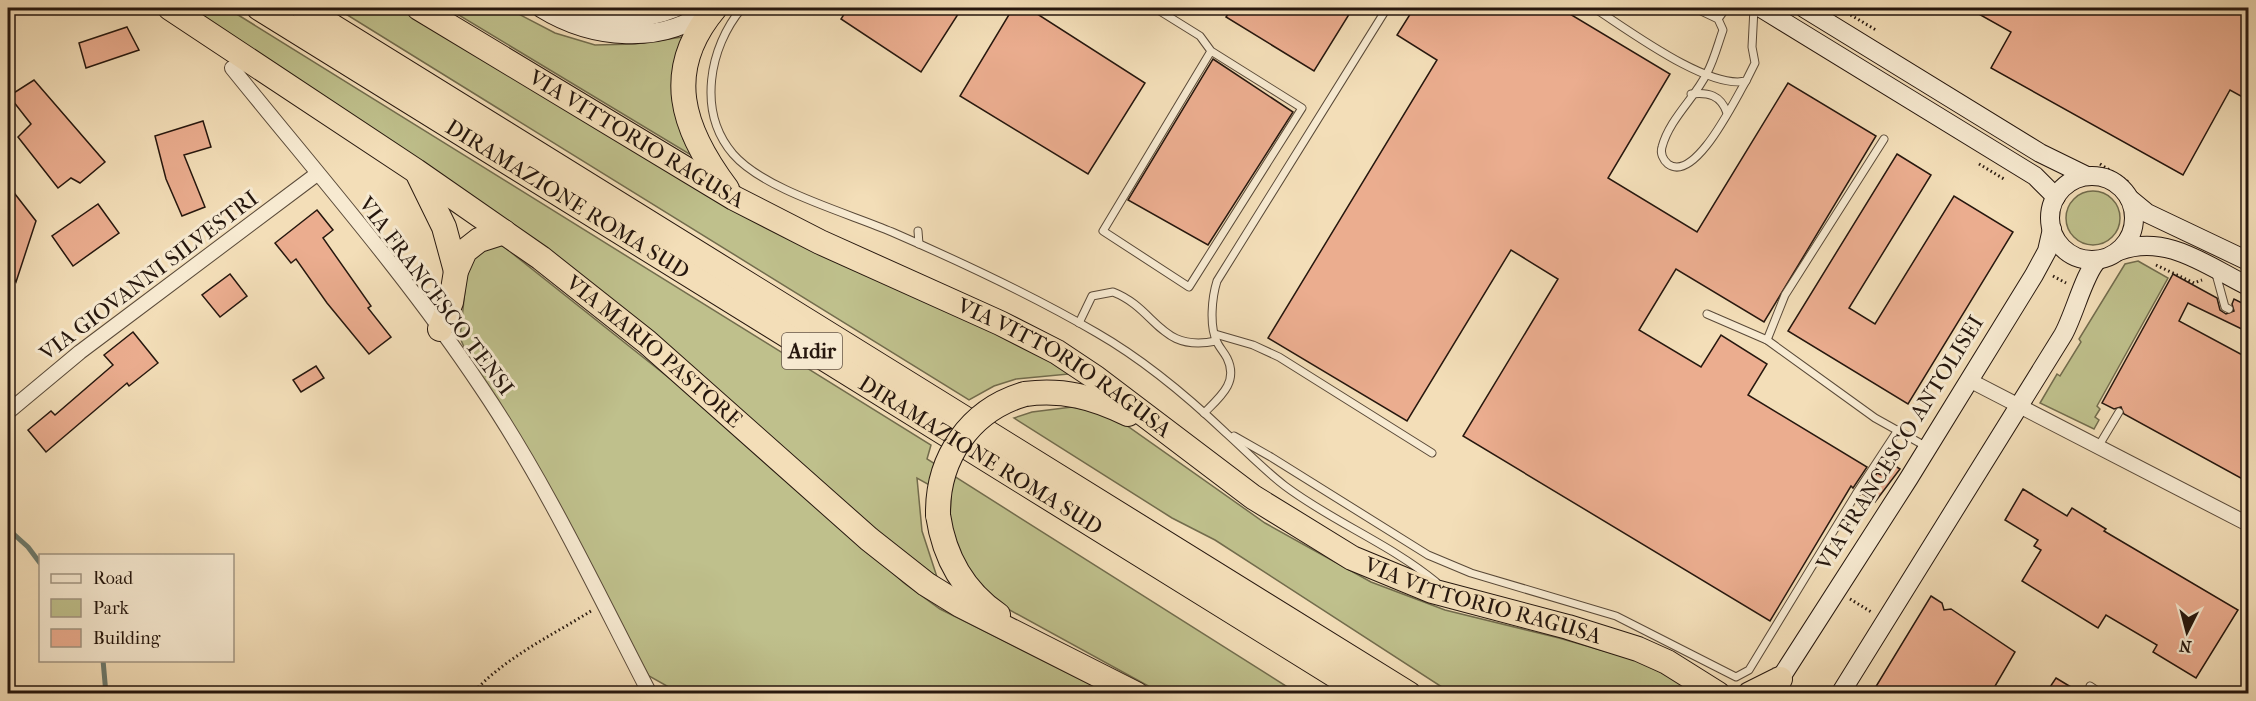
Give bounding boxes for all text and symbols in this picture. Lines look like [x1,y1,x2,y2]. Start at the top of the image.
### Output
street label: VIA VITTORIO RAGUSA [523,64,749,214]
street label: DIRAMAZIONE ROMA SUD [441,114,694,285]
street label: VIA GIOVANNI SILVESTRI [34,185,264,367]
street label: VIA FRANCESCO TENSI [352,191,519,401]
street label: VIA MARIO PASTORE [560,269,747,433]
street label: VIA VITTORIO RAGUSA [952,292,1177,444]
street label: VIA FRANCESCO ANTOLISEI [1810,311,1989,576]
road number: A1dir [782,333,842,369]
street label: DIRAMAZIONE ROMA SUD [854,370,1107,541]
street label: VIA VITTORIO RAGUSA [1360,551,1605,650]
legend [39,554,234,662]
text: Road [93,568,133,589]
text: Park [93,598,130,619]
north arrow [2157,602,2217,662]
text: Building [93,628,161,649]
text: N [2178,636,2193,657]

